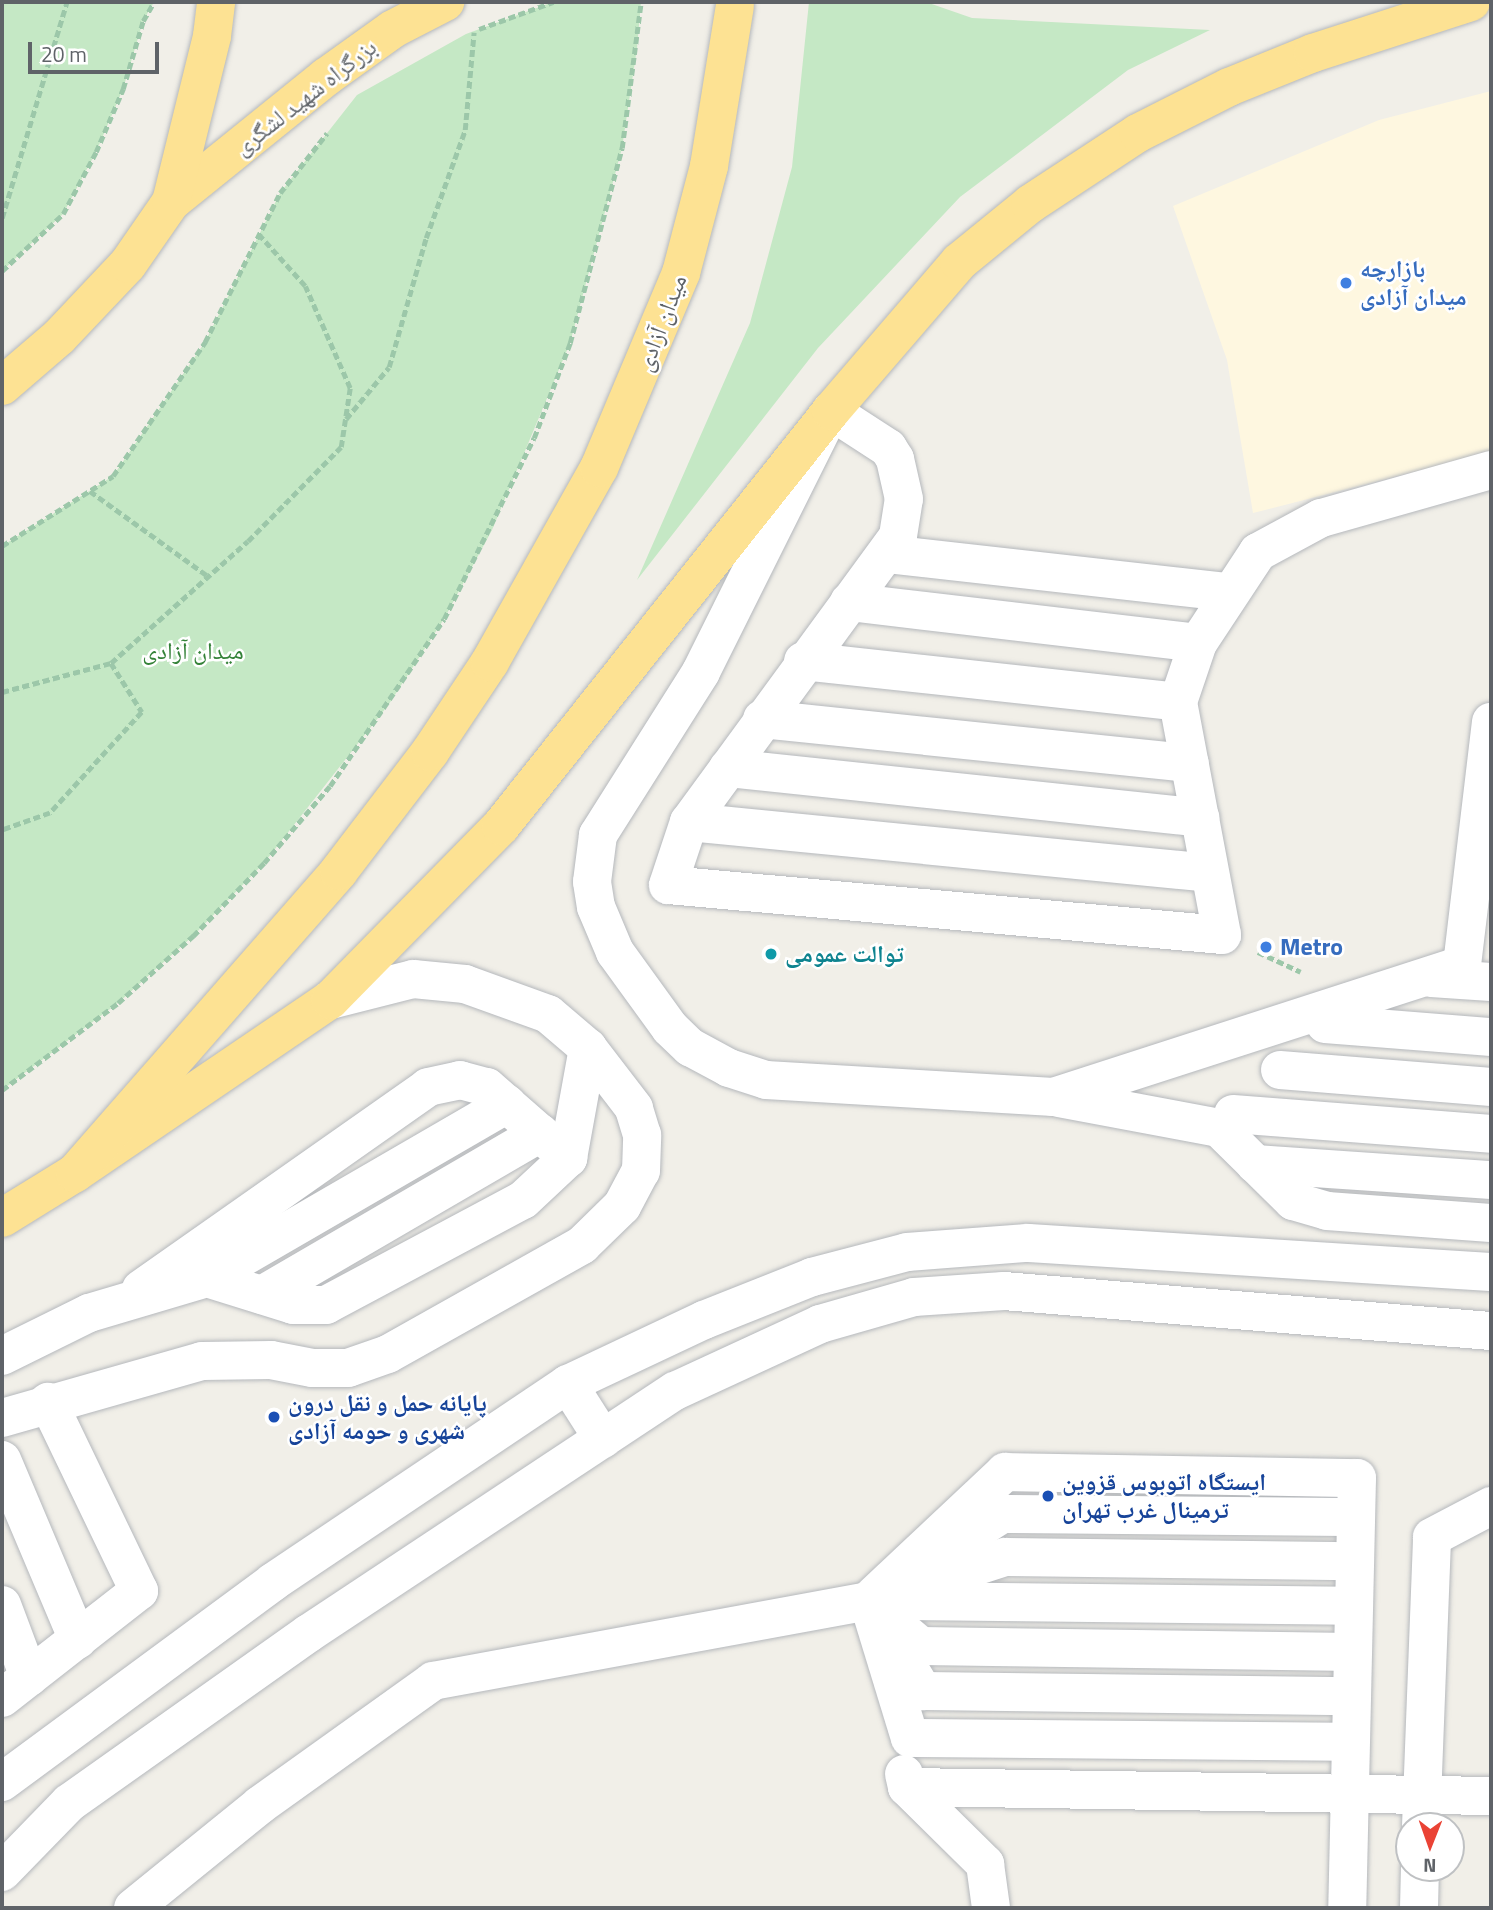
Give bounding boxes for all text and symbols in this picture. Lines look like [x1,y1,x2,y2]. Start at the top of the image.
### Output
scale bar [32,28,163,72]
street label: بزرگراه شهید لشگری [228,32,382,162]
text: 20 m [41,38,87,70]
place label: بازارچه میدان آزادی [1360,255,1467,311]
street label: میدان آزادی [629,270,693,376]
marker: بازارچه میدان آزادی [1338,275,1354,291]
park label: میدان آزادی [142,637,244,665]
place label: Metro [1280,933,1343,961]
marker: Metro [1258,939,1274,955]
place label: توالت عمومی [785,940,904,968]
marker: توالت عمومی [763,946,779,962]
place label: پایانه حمل و نقل درون شهری و حومه آزادی [288,1389,487,1445]
marker: پایانه حمل و نقل درون شهری و حومه آزادی [266,1409,282,1425]
place label: ایستگاه اتوبوس قزوین ترمینال غرب تهران [1062,1468,1266,1524]
marker: ایستگاه اتوبوس قزوین ترمینال غرب تهران [1040,1488,1056,1504]
north arrow [1395,1812,1465,1882]
text: N [1423,1852,1437,1881]

